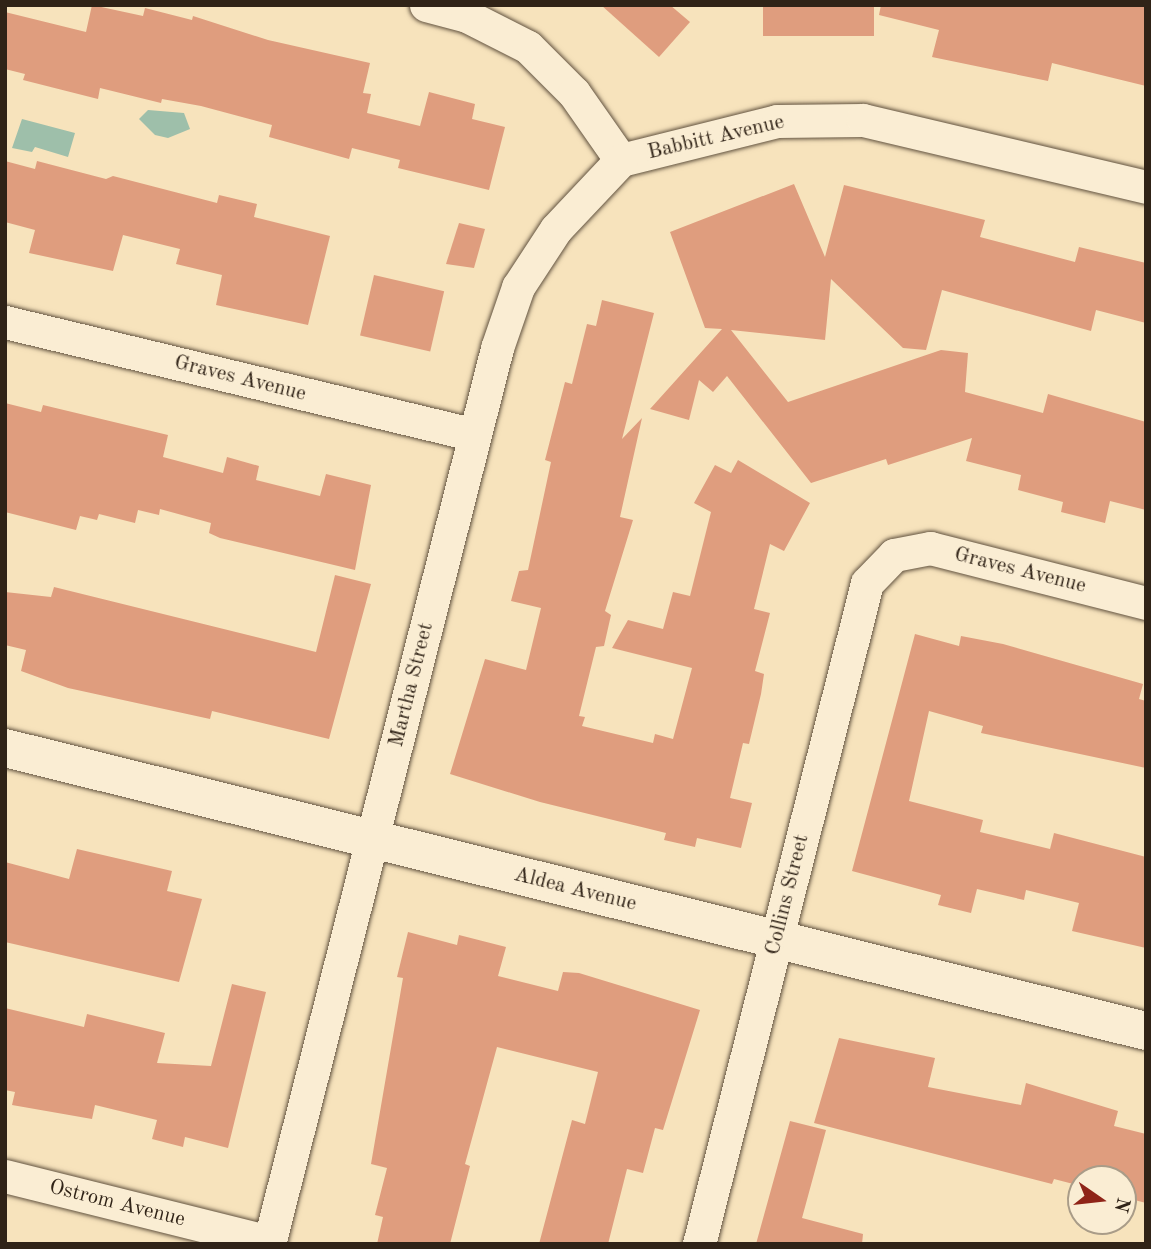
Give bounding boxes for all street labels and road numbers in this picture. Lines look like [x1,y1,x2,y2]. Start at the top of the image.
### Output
street label: Babbitt Avenue [645,110,787,166]
street label: Graves Avenue [172,350,308,408]
street label: Graves Avenue [952,542,1088,600]
street label: Martha Street [384,620,440,750]
street label: Collins Street [761,832,815,958]
street label: Aldea Avenue [511,863,639,917]
street label: Ostrom Avenue [46,1175,188,1233]

